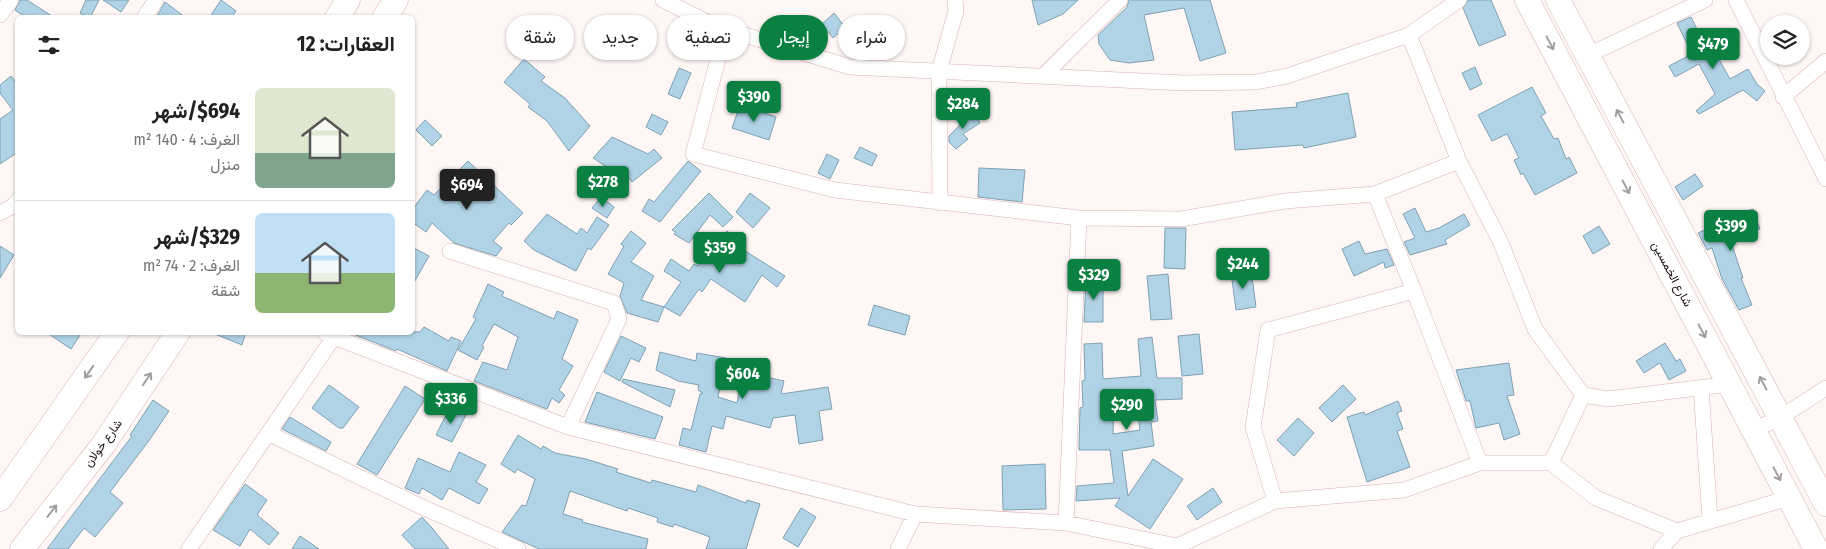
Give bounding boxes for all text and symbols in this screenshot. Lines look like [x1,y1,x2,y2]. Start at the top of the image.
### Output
chip: شقة [506,15,574,60]
chip: جديد [584,15,657,60]
chip: تصفية [667,15,749,60]
chip: إيجار [759,15,828,60]
chip: شراء [838,15,905,60]
map controls [1760,15,1810,65]
button: layers [1760,15,1810,65]
pin: $479 [1683,28,1743,70]
icon: filters [35,31,63,59]
text: العقارات: 12 [297,31,395,57]
text: $479 [1698,34,1728,53]
one-way arrow [1546,35,1555,50]
pin: $390 [724,80,784,123]
text: $390 [738,87,770,106]
pin: $284 [933,88,993,130]
text: $284 [947,94,979,113]
text: $694/شهر [152,98,240,124]
icon: home [295,108,355,168]
one-way arrow [1615,109,1625,124]
text: الغرف: 4 · 140 m² [134,130,240,149]
text: منزل [210,155,240,174]
pin: $278 [573,166,633,208]
pin: $694 [437,168,497,211]
text: $278 [588,172,618,191]
text: $694 [451,175,483,194]
one-way arrow [1622,179,1631,194]
pin: $399 [1701,210,1761,252]
text: $399 [1715,216,1747,235]
text: $329/شهر [154,224,240,250]
pin: $359 [690,232,750,274]
icon: home [295,233,355,293]
text: $359 [704,238,736,257]
street label: شارع الخمسين [1647,239,1695,310]
pin: $244 [1213,248,1273,290]
text: $244 [1227,254,1259,273]
text: الغرف: 2 · 74 m² [143,256,240,275]
pin: $329 [1064,258,1124,301]
text: $329 [1078,265,1110,284]
text: شقة [211,281,240,300]
one-way arrow [1697,323,1707,337]
pin: $604 [713,358,773,400]
text: $604 [726,364,760,383]
one-way arrow [84,365,94,379]
one-way arrow [142,372,153,386]
one-way arrow [1758,376,1767,391]
pin: $336 [421,382,481,425]
pin: $290 [1097,388,1157,431]
text: $336 [435,389,467,408]
text: $290 [1111,395,1143,414]
street label: شارع خولان [81,417,127,471]
one-way arrow [1772,467,1782,482]
one-way arrow [47,504,58,517]

